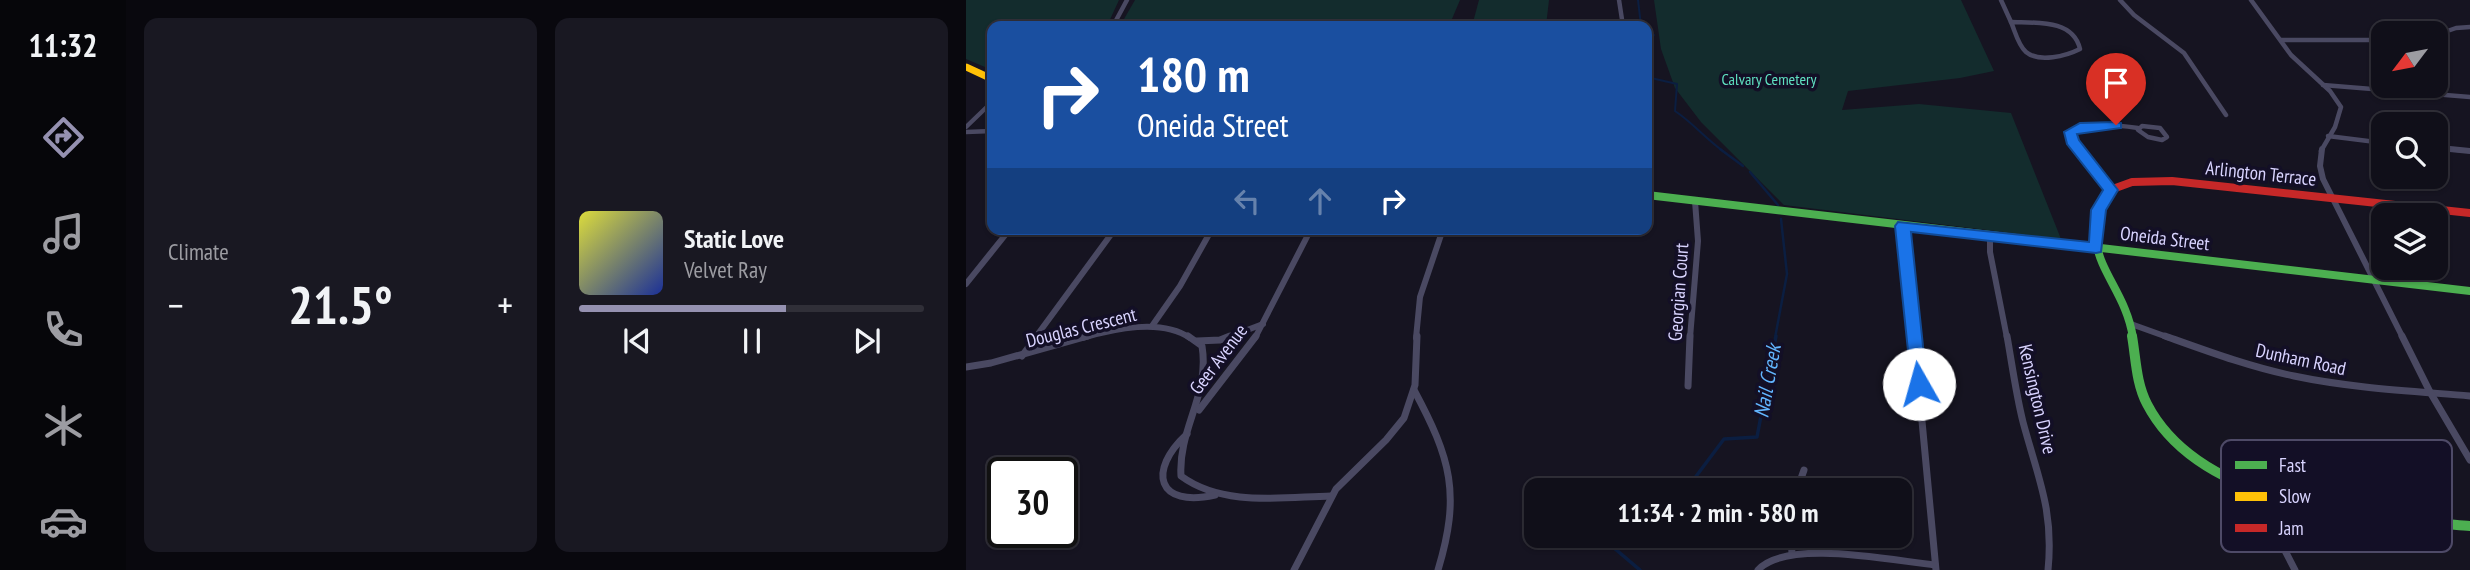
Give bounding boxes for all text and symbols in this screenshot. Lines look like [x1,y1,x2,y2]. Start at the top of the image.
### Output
north arrow [2371,21,2448,98]
map controls [2371,21,2448,280]
text: 11:32 [28,24,98,66]
text: 180 m [1137,42,1250,106]
icon: right [1022,49,1113,140]
pin [2086,53,2146,125]
icon: arrive [2097,64,2135,102]
park label: Calvary Cemetery [1722,69,1816,89]
text: Oneida Street [1137,104,1288,146]
button: search [2371,112,2448,189]
icon: directions [39,113,88,162]
street label: Arlington Terrace [2204,155,2318,191]
icon: left [1228,182,1266,220]
icon: ahead [1301,182,1339,220]
icon: right [1374,182,1412,220]
button: layers [2371,203,2448,280]
icon: music [39,209,88,258]
street label: Oneida Street [2119,221,2212,255]
text: Static Love [684,222,784,255]
text: Climate [168,237,229,266]
street label: Georgian Court [1663,241,1693,342]
text: Velvet Ray [684,255,767,284]
text: 21.5° [288,271,393,338]
text: − [168,280,184,329]
text: + [497,280,513,329]
street label: Douglas Crescent [1023,302,1139,352]
icon: phone [39,305,88,354]
street label: Geer Avenue [1184,319,1252,399]
icon: previous [618,322,656,360]
icon: pause [733,322,771,360]
icon: next [848,322,886,360]
street label: Dunham Road [2254,338,2348,380]
water label: Nail Creek [1747,339,1787,420]
street label: Kensington Drive [2014,342,2062,456]
position arrow [1882,347,1956,421]
icon: climate [39,401,88,450]
legend [2221,440,2452,552]
text: Fast [2279,453,2307,477]
speed limit sign: 30 [987,457,1078,548]
text: Slow [2279,484,2312,508]
text: 11:34 · 2 min · 580 m [1618,496,1818,529]
icon: car [39,497,88,546]
text: Jam [2278,516,2304,540]

